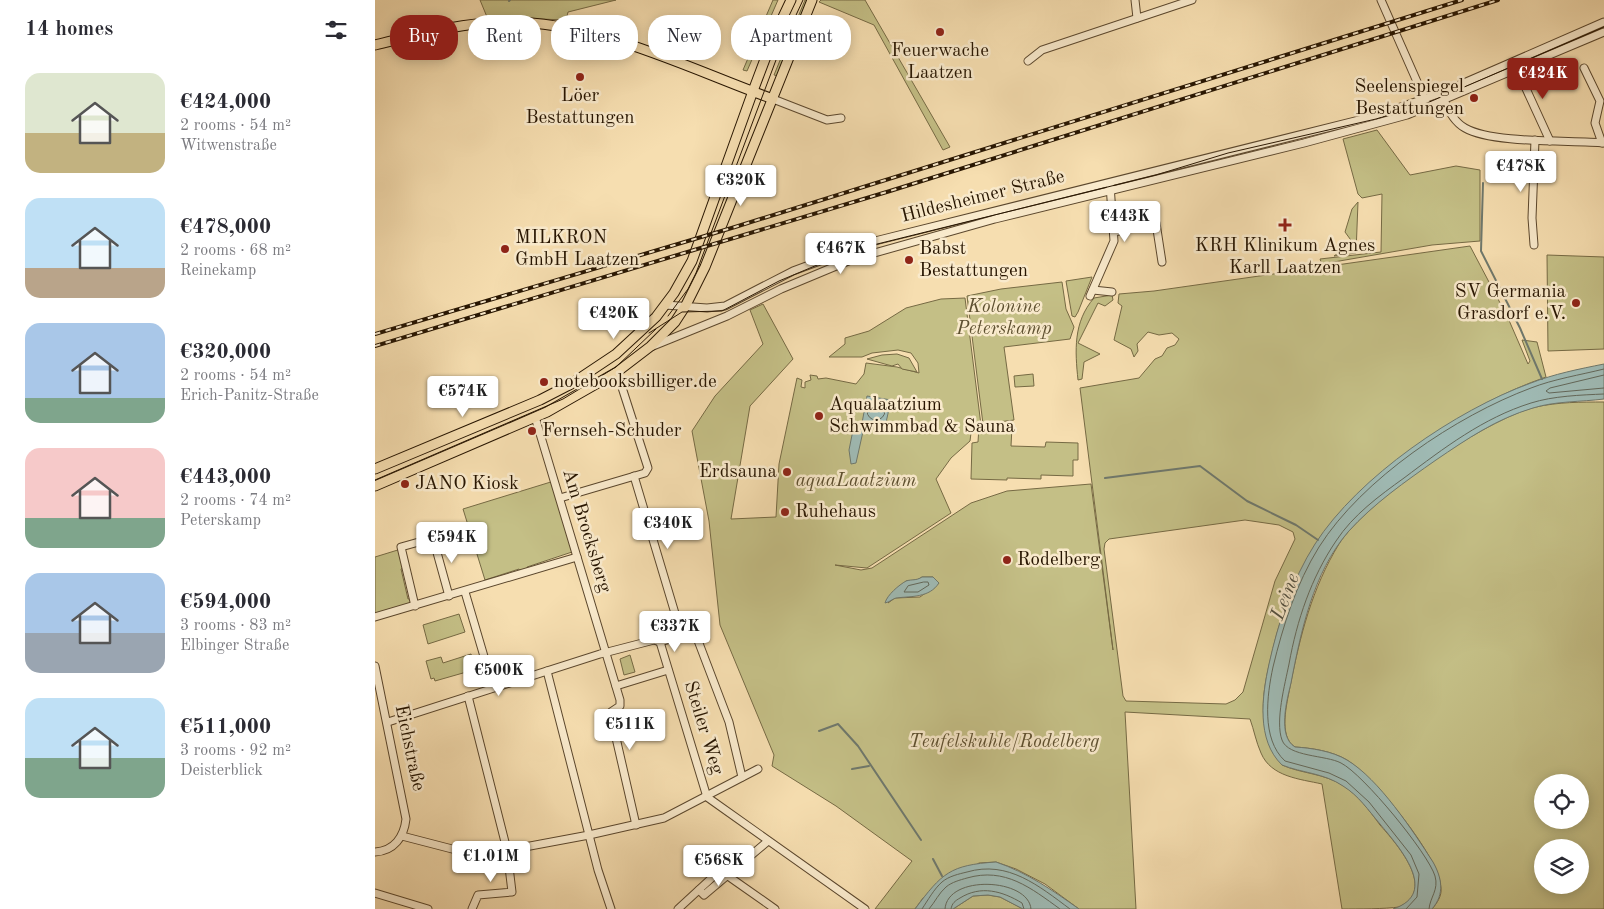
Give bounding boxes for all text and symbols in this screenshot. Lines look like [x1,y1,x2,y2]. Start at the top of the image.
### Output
chip: Buy [390,15,458,60]
chip: Rent [468,15,541,60]
chip: Filters [551,15,638,60]
chip: New [648,15,721,60]
chip: Apartment [731,15,851,60]
icon: filters [322,16,350,44]
text: 14 homes [25,19,113,40]
marker: Feuerwache Laatzen [934,26,946,38]
place label: Feuerwache Laatzen [891,42,989,83]
pin: €424K [1508,58,1578,100]
text: €424K [1518,66,1568,82]
marker: Löer Bestattungen [574,71,586,83]
place label: Seelenspiegel Bestattungen [1355,78,1464,119]
place label: Löer Bestattungen [525,87,635,128]
text: €424,000 [180,92,271,113]
marker: Seelenspiegel Bestattungen [1468,92,1480,104]
icon: home [65,93,125,153]
text: 2 rooms · 54 m² [180,118,291,134]
text: Witwenstraße [180,138,277,154]
pin: €478K [1486,150,1556,193]
text: €478K [1496,159,1546,175]
pin: €320K [706,164,776,207]
street label: Hildesheimer Straße [899,168,1067,226]
text: €320K [716,173,766,189]
pin: €443K [1090,200,1160,243]
text: €443K [1100,209,1150,225]
text: €478,000 [180,217,271,238]
icon: home [65,218,125,278]
marker: KRH Klinikum Agnes Karll Laatzen [1278,218,1292,232]
place label: MILKRON GmbH Laatzen [515,229,639,270]
pin: €467K [806,232,876,275]
place label: KRH Klinikum Agnes Karll Laatzen [1195,237,1375,278]
place label: Babst Bestattungen [919,240,1028,281]
text: €467K [816,241,866,257]
text: 2 rooms · 68 m² [180,243,291,259]
marker: MILKRON GmbH Laatzen [499,243,511,255]
marker: Babst Bestattungen [903,254,915,266]
text: Reinekamp [180,263,256,279]
place label: SV Germania Grasdorf e.V. [1455,283,1567,324]
marker: SV Germania Grasdorf e.V. [1570,297,1582,309]
pin: €420K [579,298,649,340]
park label: Kolonine Peterskamp [955,298,1052,339]
text: €420K [589,306,639,322]
text: €320,000 [180,342,271,363]
icon: home [65,343,125,403]
text: 2 rooms · 54 m² [180,368,291,384]
place label: notebooksbilliger.de [554,373,717,392]
pin: €574K [428,376,498,418]
marker: notebooksbilliger.de [538,376,550,388]
text: €574K [438,384,488,400]
text: Erich-Panitz-Straße [180,388,319,404]
place label: Aqualaatzium Schwimmbad & Sauna [829,396,1016,437]
marker: Aqualaatzium Schwimmbad & Sauna [813,410,825,422]
place label: Fernseh-Schuder [542,422,682,441]
marker: Fernseh-Schuder [526,425,538,437]
place label: Erdsauna [699,463,778,482]
marker: Erdsauna [781,466,793,478]
text: €443,000 [180,467,271,488]
street label: Am Brocksberg [558,467,614,596]
icon: home [65,468,125,528]
park label: aquaLaatzium [796,472,916,491]
place label: JANO Kiosk [415,475,519,494]
marker: JANO Kiosk [399,478,411,490]
text: 2 rooms · 74 m² [180,493,291,509]
place label: Ruhehaus [795,503,876,522]
marker: Ruhehaus [779,506,791,518]
pin: €340K [633,508,703,550]
text: Peterskamp [180,513,261,529]
text: €340K [643,516,693,532]
pin: €594K [417,522,487,564]
text: €594K [427,530,477,546]
place label: Rodelberg [1017,551,1101,570]
marker: Rodelberg [1001,554,1013,566]
water label: Leine [1268,571,1304,624]
text: €594,000 [180,592,271,613]
icon: home [65,593,125,653]
pin: €337K [640,610,710,653]
text: 3 rooms · 83 m² [180,618,291,634]
text: €337K [650,619,700,635]
text: Elbinger Straße [180,638,289,654]
pin: €500K [464,654,534,697]
text: €500K [474,663,524,679]
street label: Steiler Weg [680,679,726,778]
street label: Eichstraße [391,703,427,793]
pin: €511K [595,708,665,751]
text: €511,000 [180,717,271,738]
text: €511K [605,717,655,733]
icon: home [65,718,125,778]
park label: Teufelskuhle/Rodelberg [909,733,1099,752]
text: 3 rooms · 92 m² [180,743,291,759]
text: Deisterblick [180,763,263,779]
map controls [1534,774,1589,894]
button: locate [1534,774,1589,829]
button: layers [1534,839,1589,894]
pin: €1.01M [450,840,532,883]
pin: €568K [684,844,754,887]
text: €1.01M [463,849,519,865]
text: €568K [694,853,744,869]

